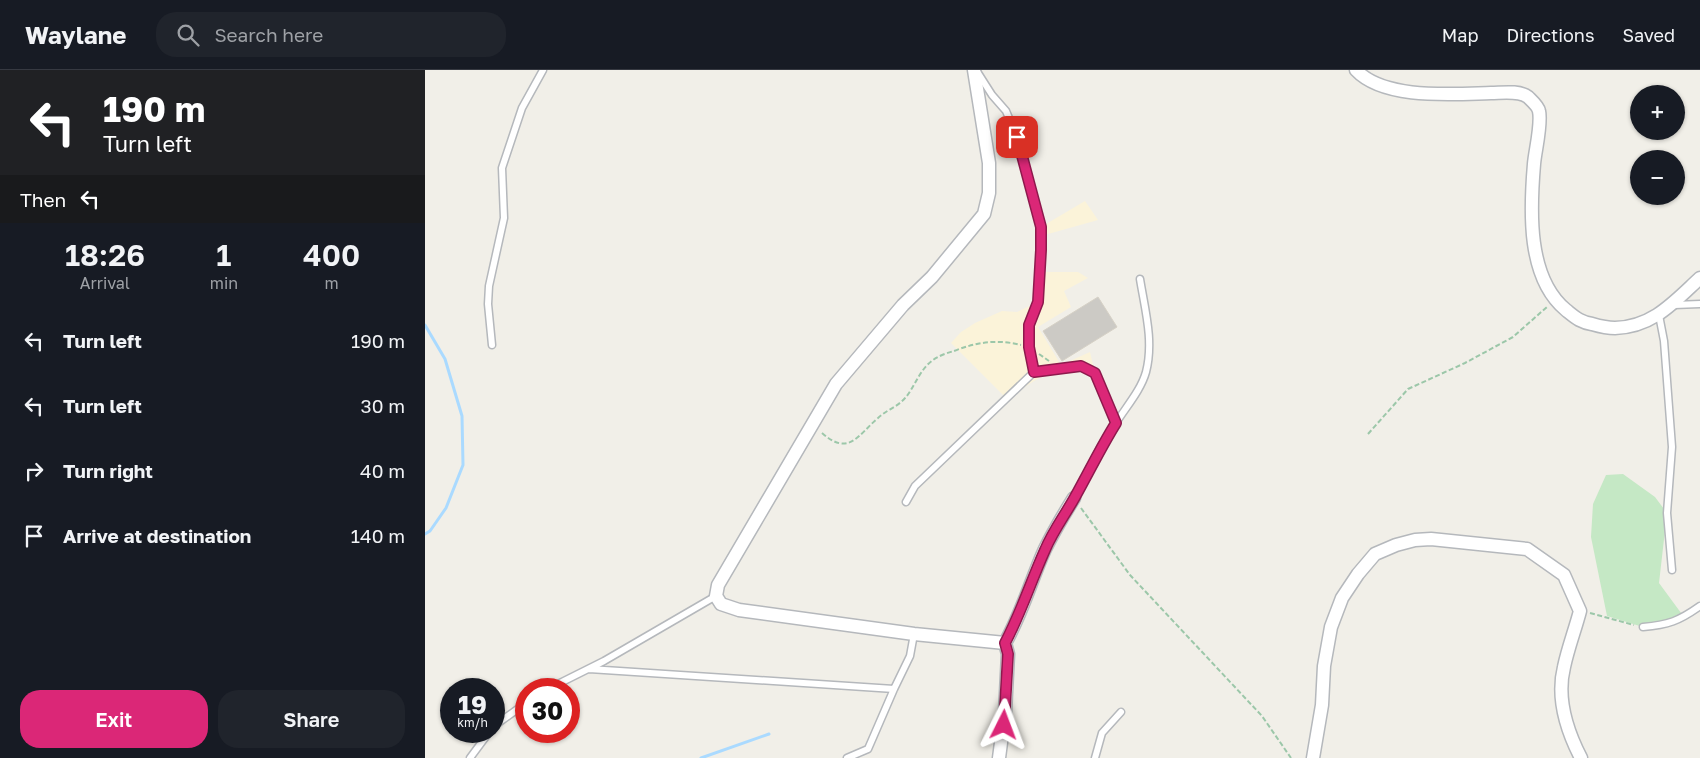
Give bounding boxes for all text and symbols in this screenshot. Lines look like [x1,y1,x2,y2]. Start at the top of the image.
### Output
search box [156,12,506,57]
text: Waylane [25,20,126,49]
icon: search [174,21,202,49]
text: Search here [214,23,323,46]
text: Map [1442,24,1478,46]
text: Directions [1506,24,1594,46]
text: Saved [1622,24,1675,46]
map controls [1630,85,1685,205]
button: + [1630,85,1685,140]
text: 190 m [103,88,205,130]
icon: left [20,90,85,155]
pin [996,116,1038,158]
icon: arrive [1003,123,1031,151]
text: Turn left [103,130,192,157]
button: − [1630,150,1685,205]
icon: left [76,185,104,213]
text: Then [20,188,66,211]
text: 18:26 [65,237,145,273]
text: 1 [216,237,231,273]
text: 400 [303,237,360,273]
text: Arrival [80,273,130,293]
text: min [210,273,238,293]
text: m [324,273,339,293]
icon: left [20,327,48,355]
text: Turn left [63,329,142,352]
text: 190 m [351,329,405,352]
icon: left [20,392,48,420]
text: Turn left [63,394,142,417]
text: 30 m [361,394,405,417]
icon: right [20,457,48,485]
text: Turn right [63,459,153,482]
text: 40 m [360,459,405,482]
icon: arrive [20,522,48,550]
text: Arrive at destination [63,524,251,547]
text: 140 m [351,524,405,547]
speed limit sign: 30 [515,678,580,743]
text: 19 [458,689,487,720]
button: Exit [20,690,208,748]
button: Share [218,690,405,748]
position arrow [977,698,1029,750]
text: km/h [457,715,488,730]

